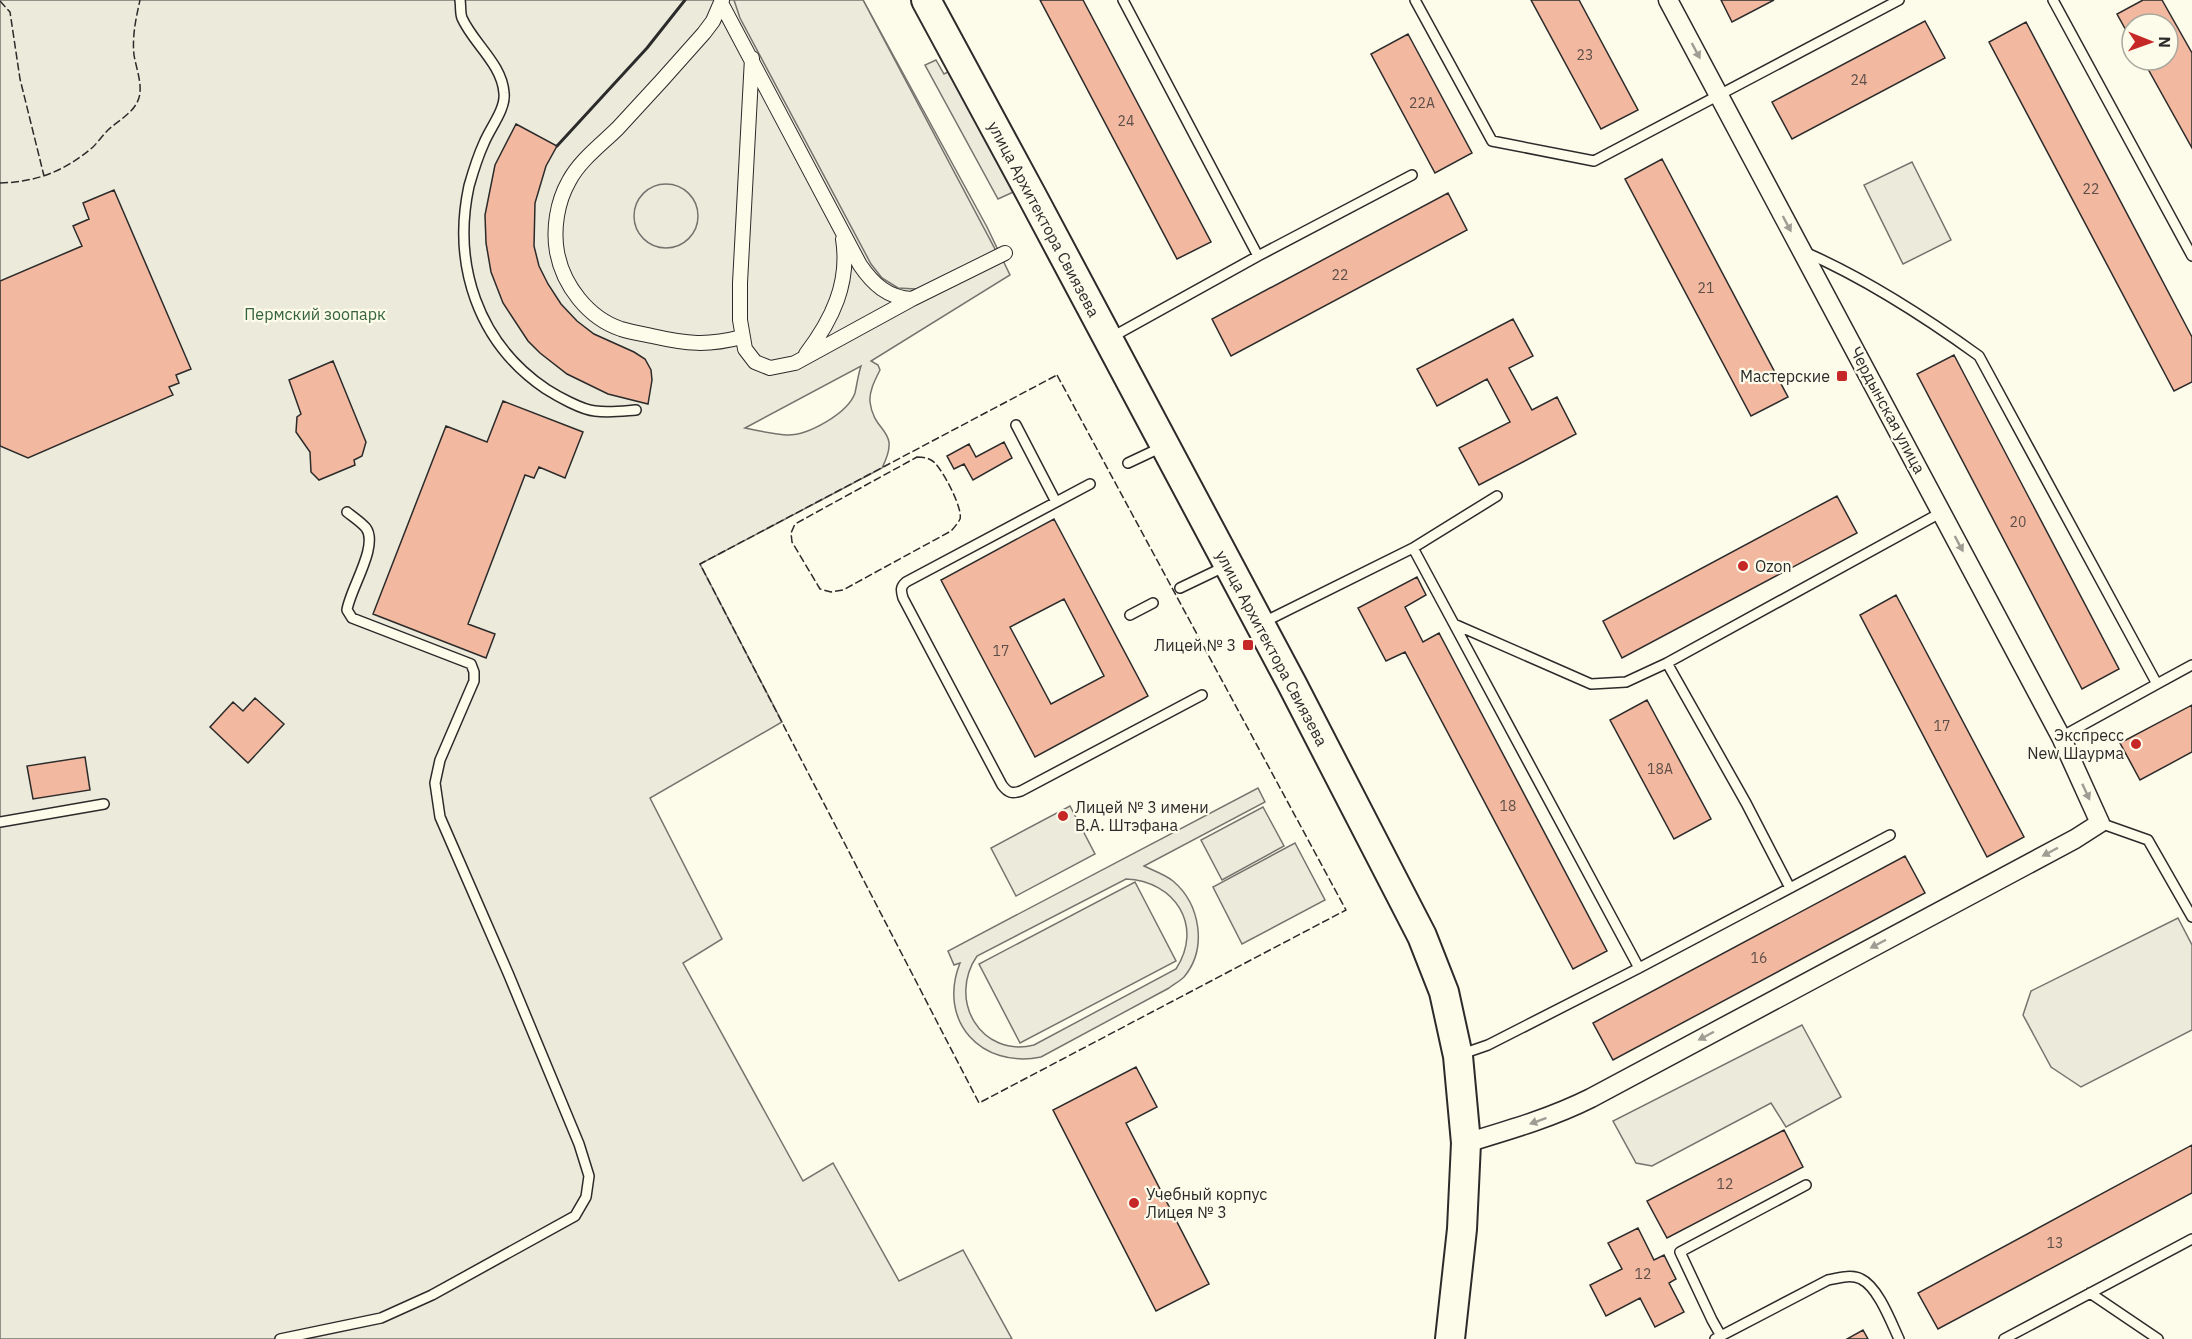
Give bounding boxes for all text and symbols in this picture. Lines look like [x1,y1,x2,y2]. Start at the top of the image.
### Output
north arrow [2120,12,2180,72]
text: N [2155,36,2175,48]
one-way arrow [1691,43,1701,60]
house number: 23 [1577,46,1593,64]
house number: 24 [1851,71,1867,89]
house number: 22А [1409,94,1435,112]
house number: 24 [1118,112,1134,130]
street label: улица Архитектора Свиязева [984,118,1104,321]
house number: 22 [2083,180,2099,198]
one-way arrow [1782,216,1792,233]
house number: 22 [1332,266,1348,284]
house number: 21 [1698,279,1714,297]
park label: Пермский зоопарк [244,304,386,324]
street label: Чердынская улица [1846,343,1930,477]
place label: Мастерские [1740,366,1830,386]
marker: Мастерские [1835,369,1849,383]
house number: 20 [2010,513,2026,531]
one-way arrow [1954,535,1964,552]
street label: улица Архитектора Свиязева [1212,547,1332,750]
place label: Ozon [1755,556,1792,576]
marker: Ozon [1736,559,1750,573]
place label: Лицей № 3 [1154,635,1236,655]
marker: Лицей № 3 [1241,638,1255,652]
house number: 17 [993,642,1009,660]
house number: 17 [1934,717,1950,735]
place label: Экспресс New Шаурма [2027,725,2124,763]
marker: Экспресс New Шаурма [2129,737,2143,751]
house number: 18А [1647,760,1673,778]
one-way arrow [2082,783,2091,800]
place label: Лицей № 3 имени В.А. Штэфана [1075,797,1209,835]
house number: 18 [1500,797,1516,815]
marker: Лицей № 3 имени В.А. Штэфана [1056,809,1070,823]
one-way arrow [2041,847,2058,857]
one-way arrow [1869,939,1886,949]
house number: 16 [1751,949,1767,967]
one-way arrow [1697,1031,1714,1041]
one-way arrow [1529,1116,1547,1126]
house number: 12 [1717,1175,1733,1193]
place label: Учебный корпус Лицея № 3 [1146,1184,1267,1222]
marker: Учебный корпус Лицея № 3 [1127,1196,1141,1210]
house number: 13 [2047,1234,2063,1252]
house number: 12 [1635,1265,1651,1283]

